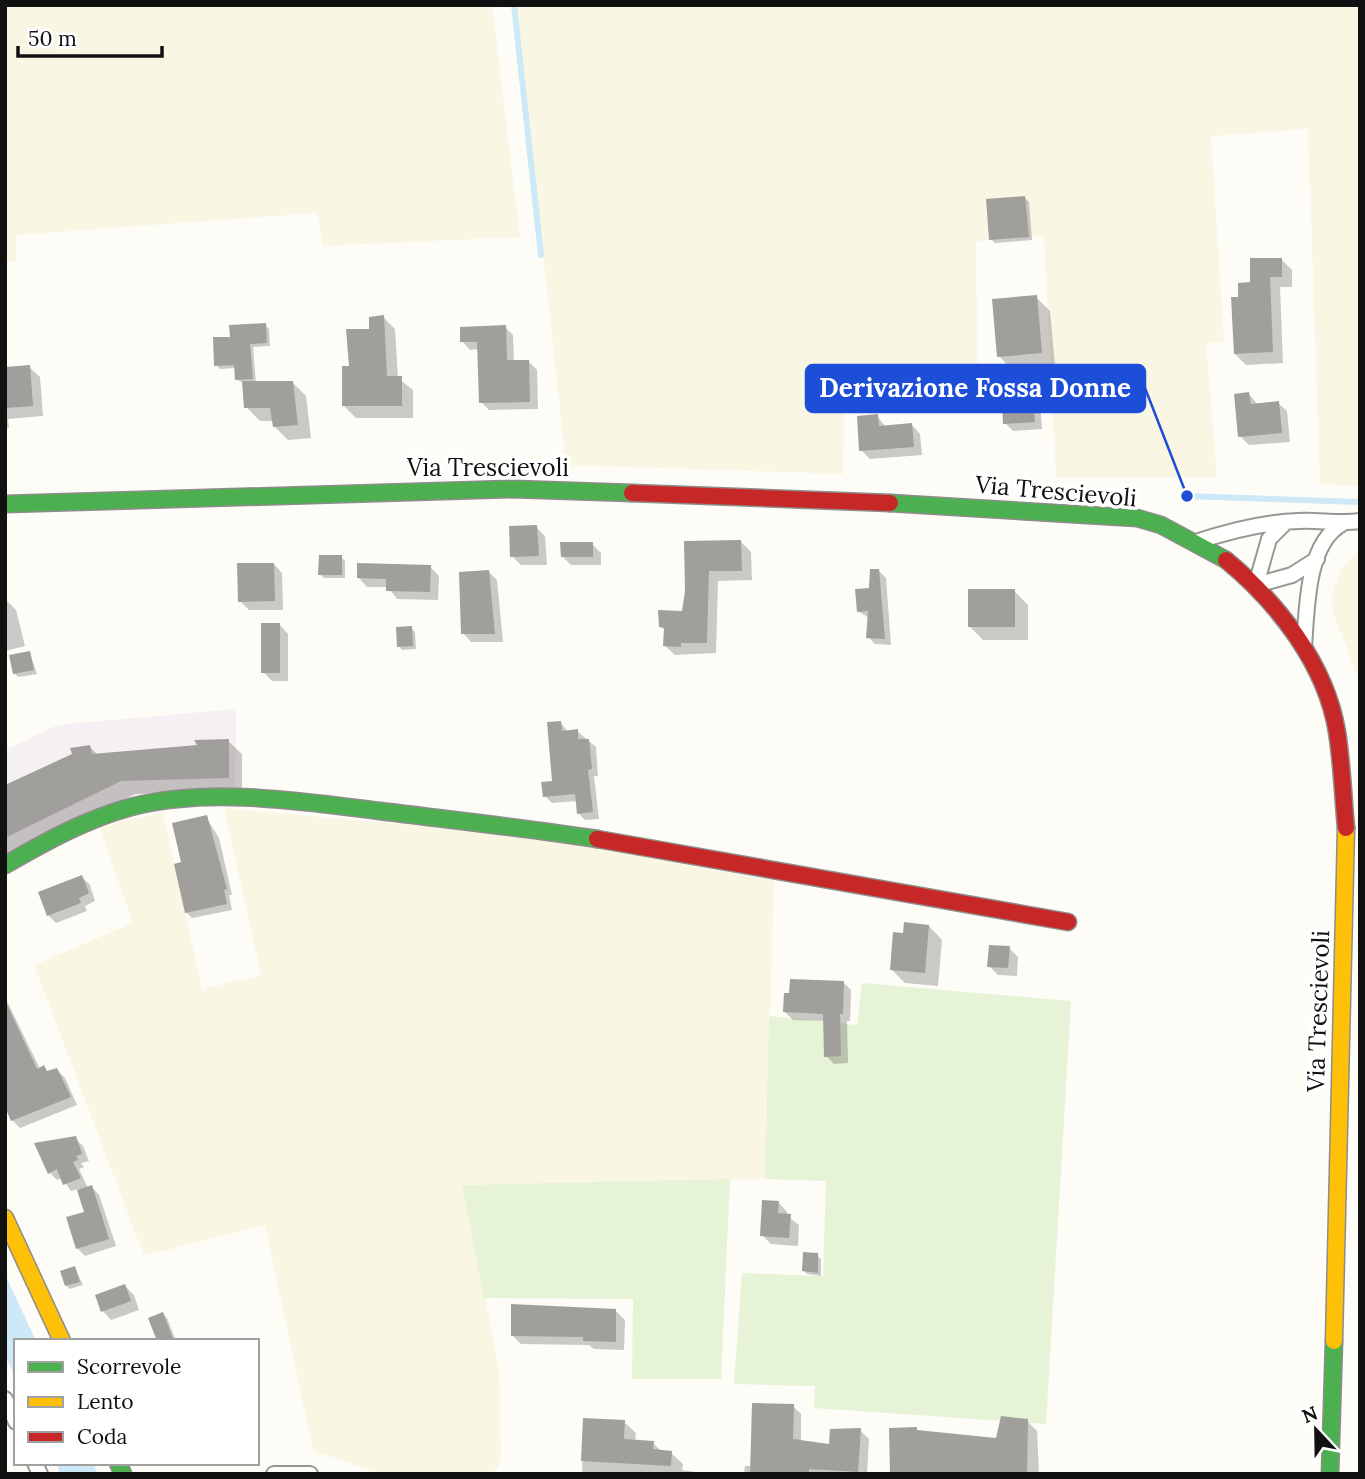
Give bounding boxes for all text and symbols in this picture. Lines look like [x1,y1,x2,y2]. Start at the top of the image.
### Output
scale bar [18,14,161,58]
text: 50 m [28,25,77,52]
callout: Derivazione Fossa Donne [806,365,1145,412]
text: Derivazione Fossa Donne [819,371,1131,404]
street label: Via Trescievoli [406,452,569,483]
street label: Via Trescievoli [973,468,1138,513]
street label: Via Trescievoli [1300,930,1336,1093]
legend [14,1339,259,1465]
text: Scorrevole [77,1353,181,1380]
text: Lento [77,1388,134,1415]
north arrow [1281,1395,1351,1465]
text: N [1298,1400,1321,1428]
text: Coda [77,1423,128,1450]

